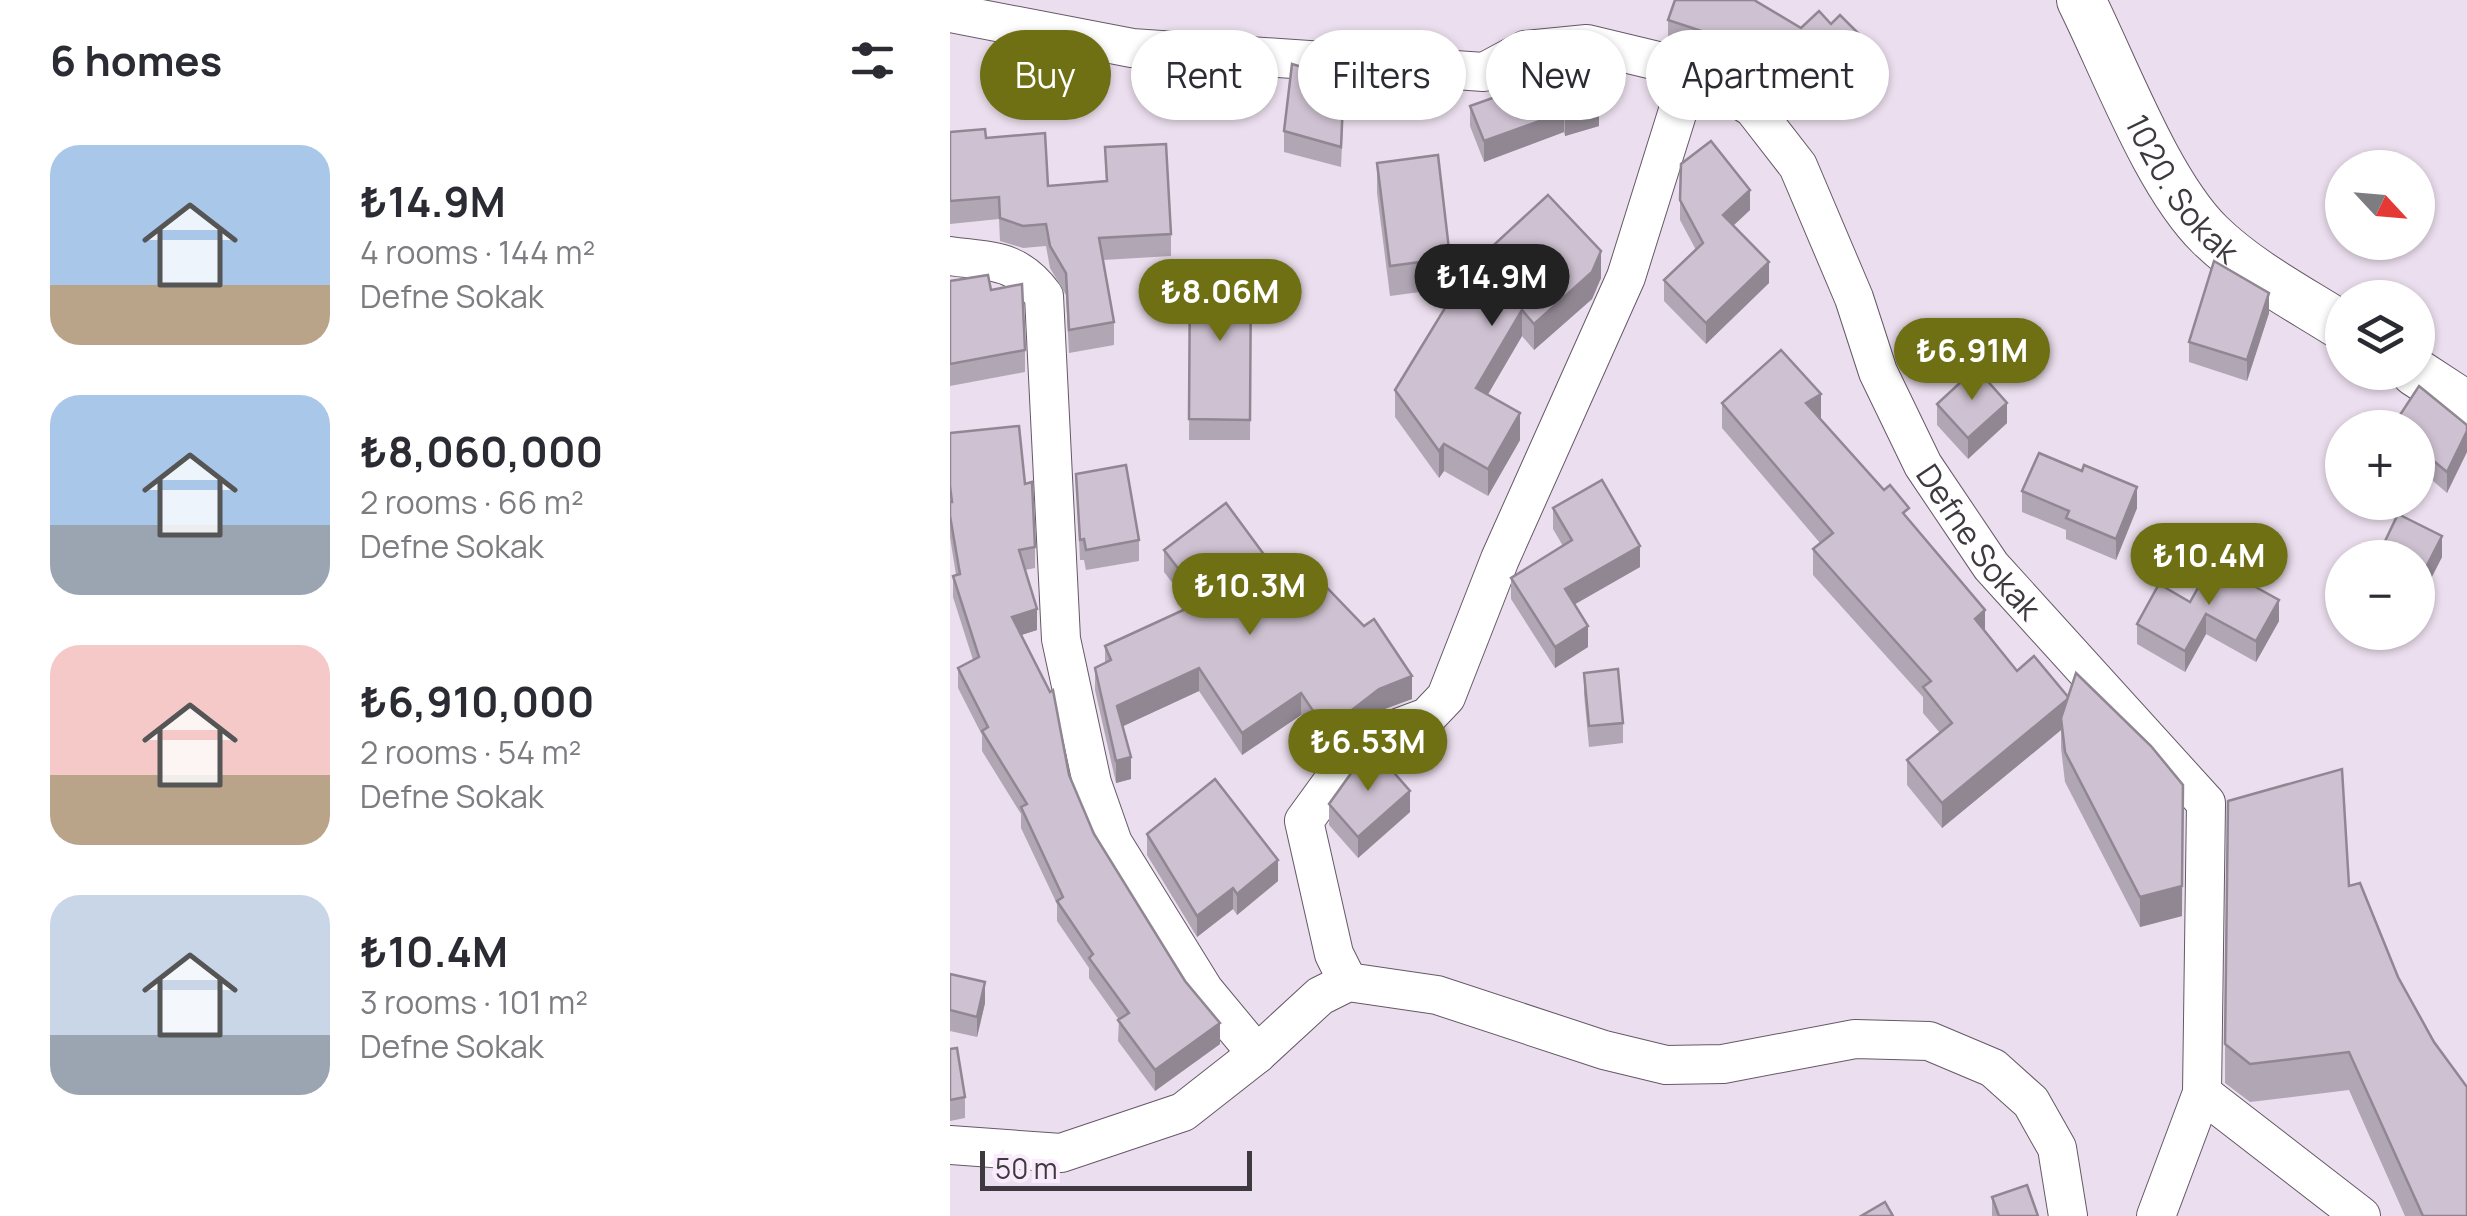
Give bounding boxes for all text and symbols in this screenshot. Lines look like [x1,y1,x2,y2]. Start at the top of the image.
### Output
chip: Buy [980,30,1111,120]
chip: Rent [1131,30,1278,120]
chip: Filters [1298,30,1466,120]
chip: New [1486,30,1626,120]
chip: Apartment [1646,30,1889,120]
text: 6 homes [50,31,222,89]
icon: filters [845,33,900,88]
street label: 1020. Sokak [2115,107,2249,274]
north arrow [2325,150,2435,260]
map controls [2325,150,2435,650]
text: ₺14.9M [360,172,506,230]
icon: home [130,185,250,305]
text: 4 rooms · 144 m² [360,230,595,274]
pin: ₺14.9M [1411,244,1573,329]
text: ₺14.9M [1437,254,1547,298]
pin: ₺8.06M [1139,259,1301,344]
text: ₺8.06M [1161,269,1279,313]
text: Defne Sokak [360,274,544,318]
button: layers [2325,280,2435,390]
pin: ₺6.91M [1891,318,2053,403]
text: ₺6.91M [1916,328,2028,372]
button: + [2325,410,2435,520]
text: ₺8,060,000 [360,422,603,480]
icon: home [130,435,250,555]
street label: Defne Sokak [1906,455,2052,630]
text: 2 rooms · 66 m² [360,480,584,524]
pin: ₺10.4M [2128,523,2290,608]
text: Defne Sokak [360,524,544,568]
text: ₺10.4M [2153,533,2265,577]
button: − [2325,540,2435,650]
pin: ₺10.3M [1169,553,1331,638]
text: ₺10.3M [1194,563,1306,607]
text: ₺6,910,000 [360,672,594,730]
icon: home [130,685,250,805]
pin: ₺6.53M [1287,709,1449,794]
text: ₺6.53M [1310,719,1426,763]
text: 2 rooms · 54 m² [360,730,581,774]
text: Defne Sokak [360,774,544,818]
text: ₺10.4M [360,922,508,980]
icon: home [130,935,250,1055]
text: 3 rooms · 101 m² [360,980,588,1024]
text: Defne Sokak [360,1024,544,1068]
scale bar [980,1146,1252,1190]
text: 50 m [995,1149,1058,1187]

